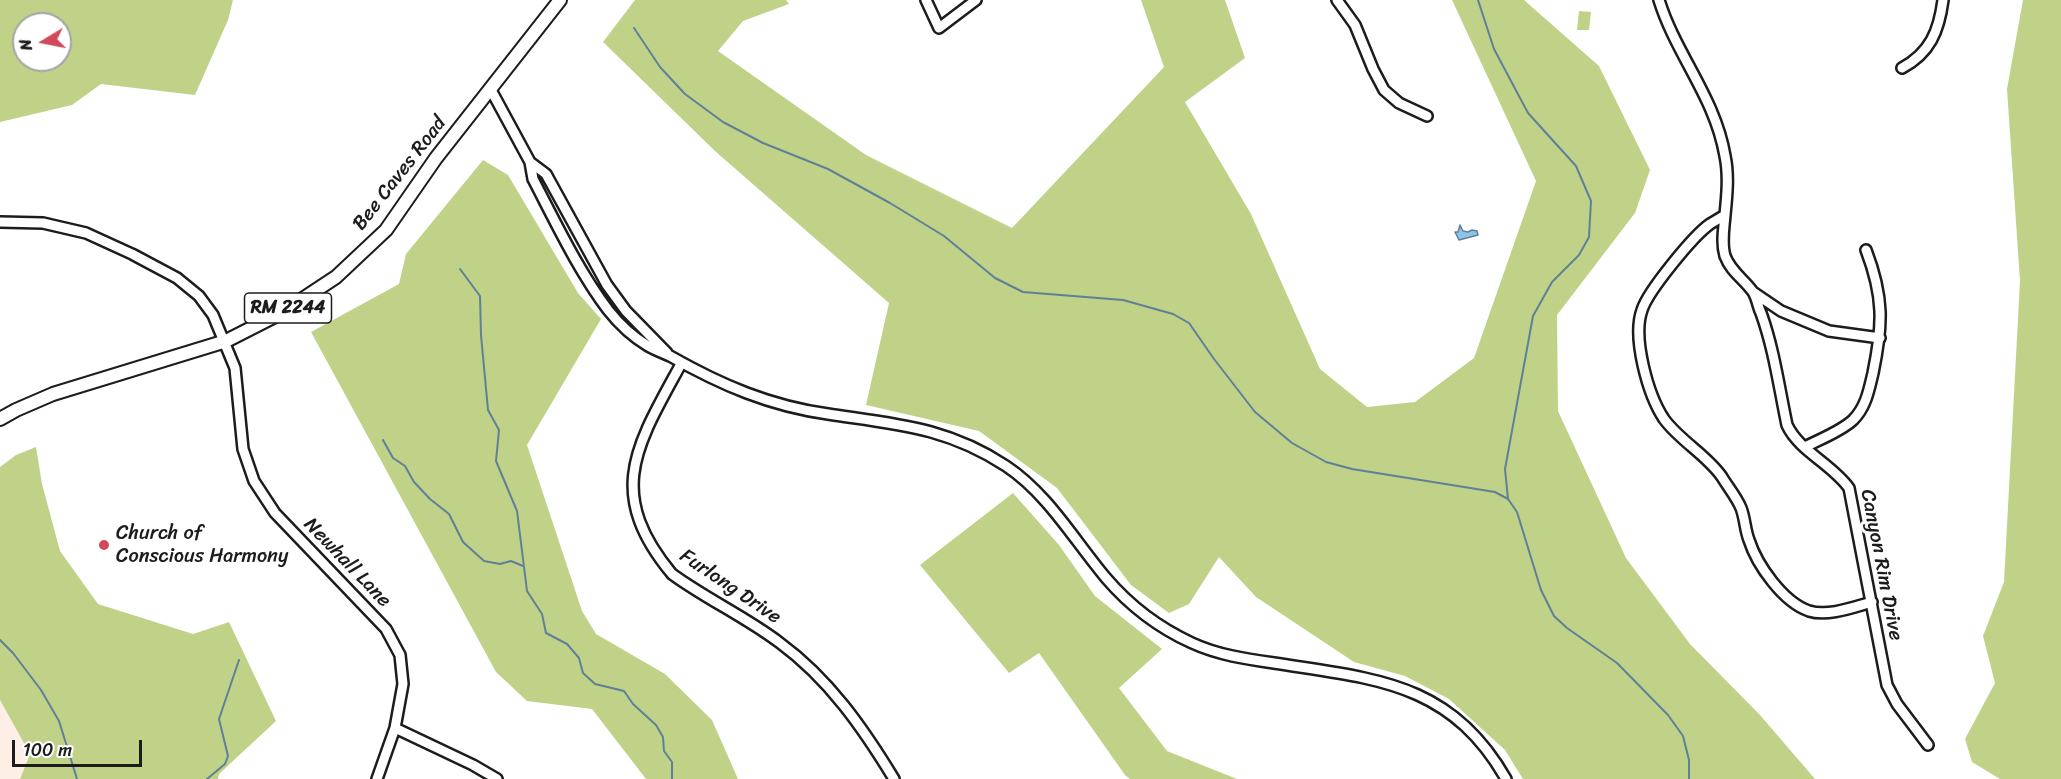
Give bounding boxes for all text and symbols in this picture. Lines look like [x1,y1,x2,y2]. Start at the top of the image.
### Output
north arrow [12,12,72,72]
text: N [11,37,41,53]
street label: Bee Caves Road [348,112,452,236]
road number: RM 2244 [244,293,332,323]
street label: Canyon Rim Drive [1855,487,1907,643]
street label: Newhall Lane [298,513,396,613]
place label: Church of Conscious Harmony [116,522,288,569]
marker: Church of Conscious Harmony [97,538,111,552]
street label: Furlong Drive [675,544,785,630]
scale bar [15,728,146,766]
text: 100 m [23,734,72,766]

